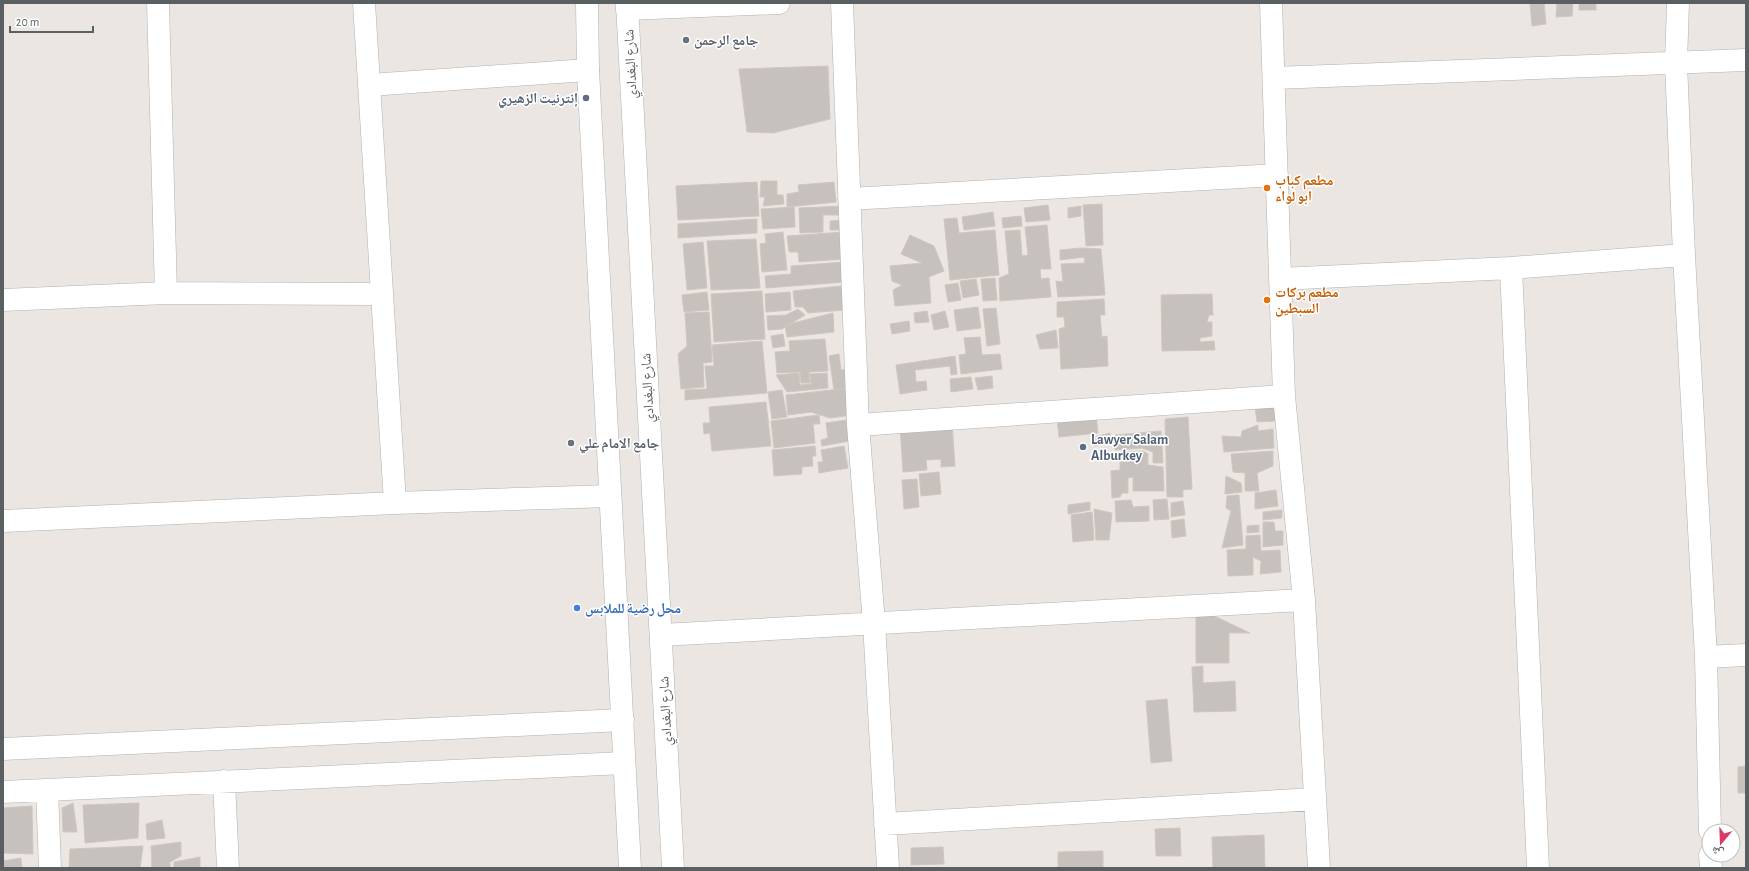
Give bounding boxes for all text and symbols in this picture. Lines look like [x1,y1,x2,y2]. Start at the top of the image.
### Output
scale bar [10,8,93,34]
text: 20 m [16,16,39,28]
street label: شارع البغدادي [622,29,643,99]
place label: جامع الرحمن [694,34,758,50]
marker: جامع الرحمن [681,35,691,45]
place label: إنترنيت الزهيري [498,92,578,109]
marker: إنترنيت الزهيري [581,93,591,103]
place label: مطعم كباب ابو لواء [1275,174,1333,205]
marker: مطعم كباب ابو لواء [1262,183,1272,193]
place label: مطعم بركات السبطين [1275,286,1339,317]
marker: مطعم بركات السبطين [1262,295,1272,305]
street label: شارع البغدادي [639,353,660,423]
place label: Lawyer Salam Alburkey [1091,433,1168,463]
place label: جامع الامام علي [579,437,659,454]
marker: جامع الامام علي [566,438,576,448]
marker: Lawyer Salam Alburkey [1078,442,1088,452]
place label: محل رضية للملابس [585,602,681,617]
marker: محل رضية للملابس [572,603,582,613]
street label: شارع البغدادي [657,676,678,746]
north arrow [1701,823,1741,863]
text: ش [1710,843,1726,859]

